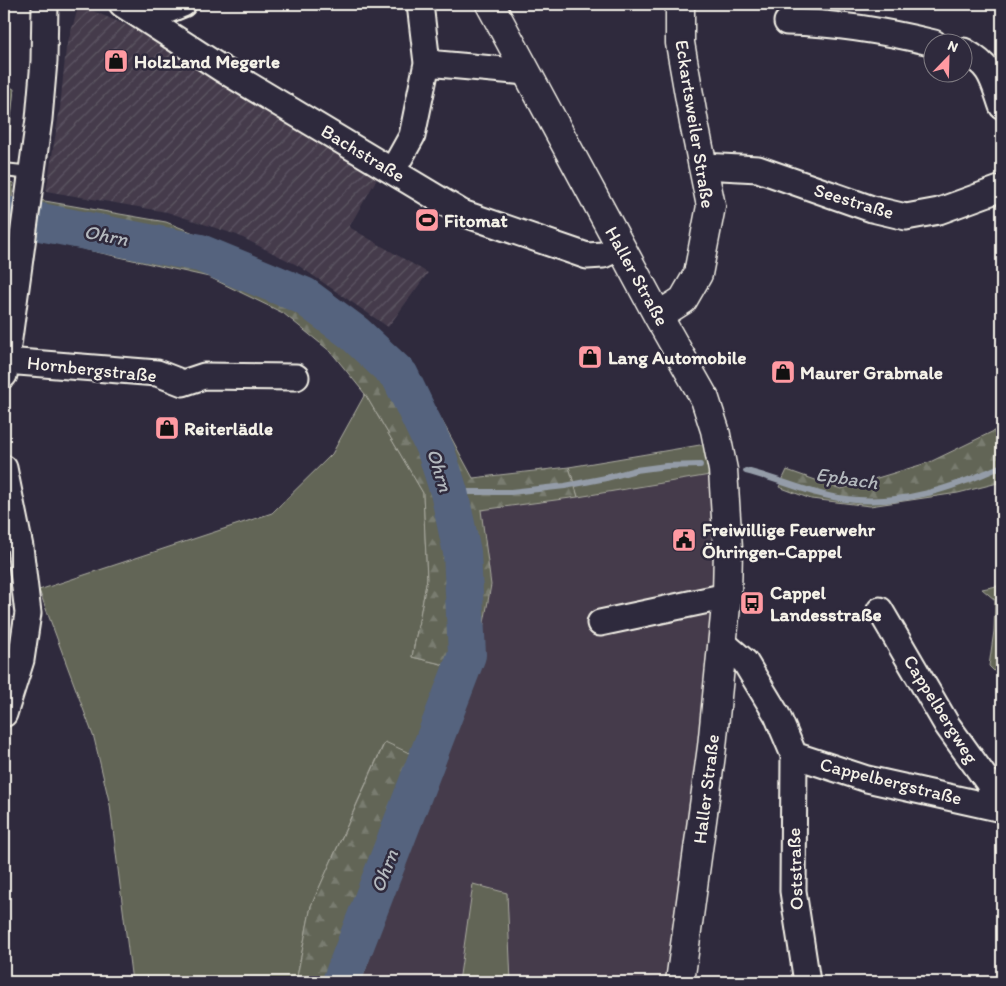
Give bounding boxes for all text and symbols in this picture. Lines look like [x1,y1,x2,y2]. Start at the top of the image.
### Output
north arrow [924,32,974,82]
text: N [945,37,961,56]
street label: Eckartsweiler Straße [670,38,720,210]
shop icon: HolzLand Megerle [103,48,129,74]
place label: HolzLand Megerle [134,50,280,73]
street label: Bachstraße [317,119,409,187]
street label: Seestraße [811,178,897,224]
sports icon: Fitomat [414,207,440,233]
place label: Fitomat [444,209,508,232]
water label: Ohrn [82,219,131,251]
street label: Haller Straße [600,222,674,330]
shop icon: Lang Automobile [577,344,603,370]
place label: Lang Automobile [608,346,746,369]
street label: Hornbergstraße [26,351,158,387]
shop icon: Maurer Grabmale [770,359,796,385]
place label: Maurer Grabmale [800,361,943,384]
shop icon: Reiterlädle [154,415,180,441]
place label: Reiterlädle [184,417,273,440]
water label: Ohrn [422,445,458,495]
water label: Epbach [814,462,880,494]
place label: Freiwillige Feuerwehr Öhringen-Cappel [702,518,876,563]
public building icon: Freiwillige Feuerwehr Öhringen-Cappel [671,527,697,553]
place label: Cappel Landesstraße [770,581,882,626]
bus stop icon: Cappel Landesstraße [739,590,765,616]
street label: Cappelbergweg [899,651,984,768]
street label: Haller Straße [688,733,724,845]
street label: Cappelbergstraße [818,752,964,810]
street label: Oststraße [782,827,808,911]
water label: Ohrn [365,845,403,896]

